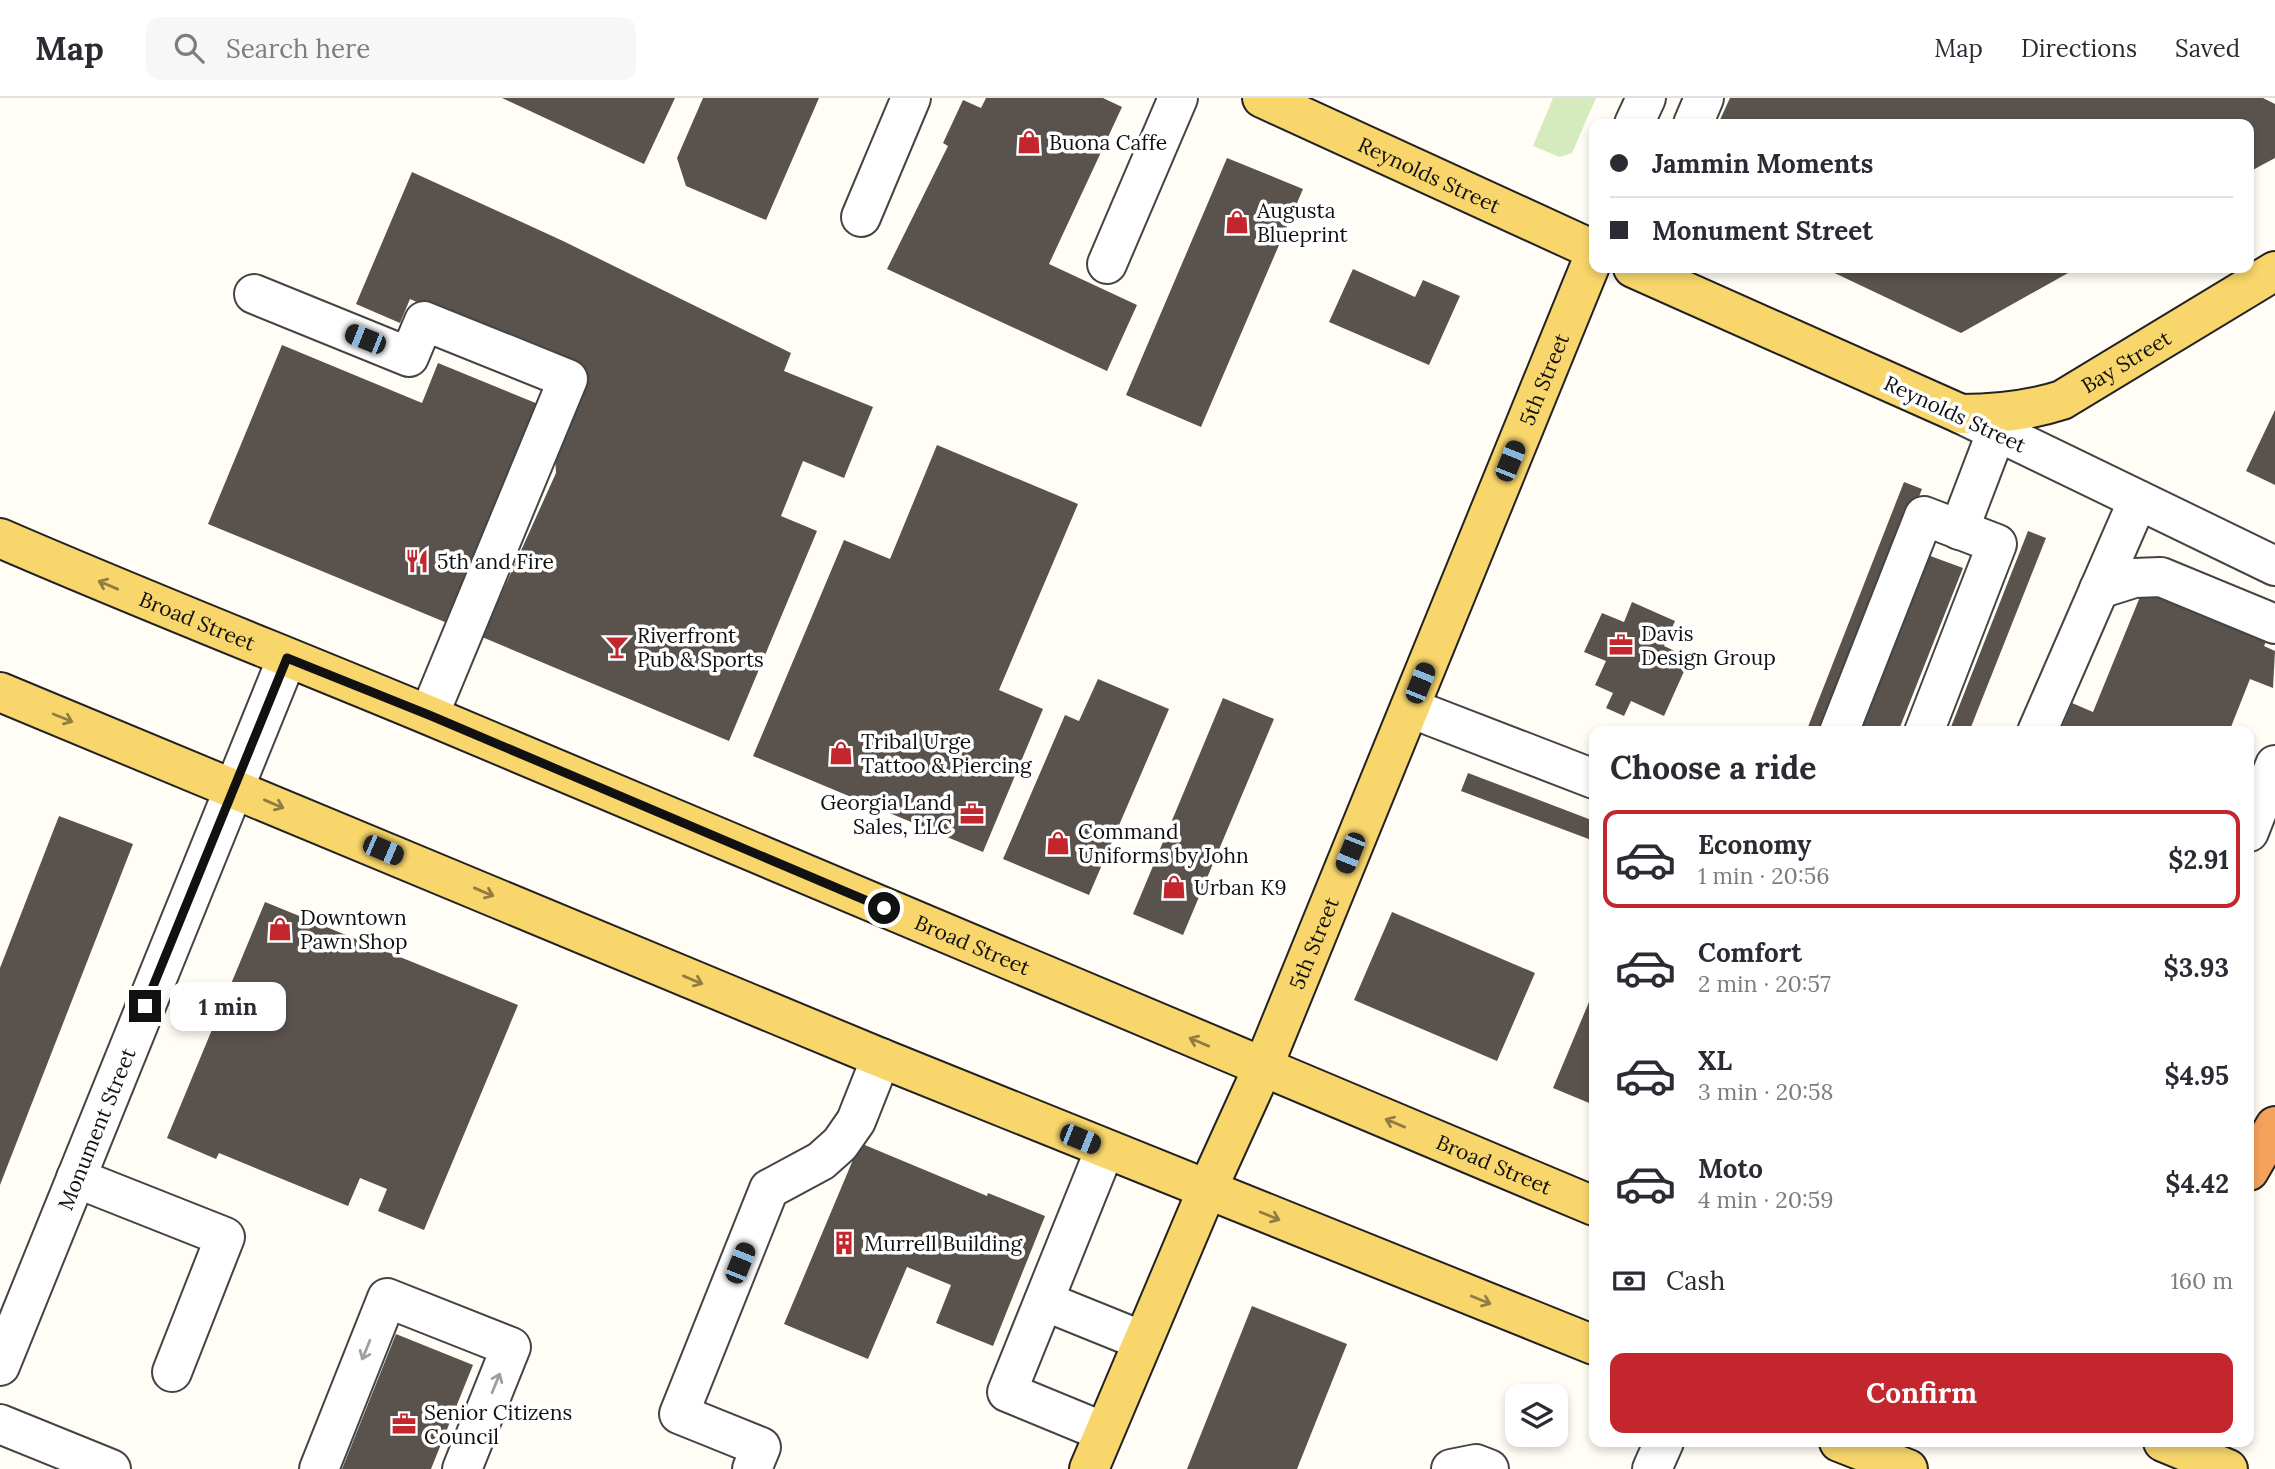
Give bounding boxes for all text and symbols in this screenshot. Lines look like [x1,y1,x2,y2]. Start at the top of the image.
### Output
search box [146,17,636,80]
text: Map [35,27,104,69]
icon: search [170,29,208,67]
text: Search here [226,32,370,65]
text: Map [1934,33,1983,64]
text: Directions [2021,33,2137,64]
text: Saved [2175,33,2240,64]
shop icon: Buona Caffe [1015,128,1043,156]
place label: Buona Caffe [1049,129,1167,156]
street label: Reynolds Street [1354,130,1506,219]
text: Jammin Moments [1652,147,1873,180]
place label: Augusta Blueprint [1256,197,1349,248]
shop icon: Augusta Blueprint [1223,208,1251,236]
text: Monument Street [1652,214,1873,247]
car [342,321,389,357]
street label: Bay Street [2076,323,2176,399]
street label: 5th Street [1513,328,1575,429]
street label: Reynolds Street [1880,369,2031,459]
car [1493,438,1528,484]
restaurant icon: 5th and Fire [403,547,431,575]
place label: 5th and Fire [437,548,554,575]
one-way arrow [98,578,120,591]
street label: Broad Street [136,585,260,657]
place label: Davis Design Group [1641,620,1776,671]
place label: Riverfront Pub & Sports [637,622,764,673]
office icon: Davis Design Group [1607,631,1635,659]
bar icon: Riverfront Pub & Sports [603,633,631,661]
car [1403,660,1438,706]
one-way arrow [52,712,74,725]
place label: Tribal Urge Tattoo & Piercing [861,728,1032,779]
shop icon: Tribal Urge Tattoo & Piercing [827,739,855,767]
text: Choose a ride [1610,747,1817,788]
place label: Georgia Land Sales, LLC [820,789,952,840]
one-way arrow [262,798,284,811]
office icon: Georgia Land Sales, LLC [958,800,986,828]
place label: Command Uniforms by John [1078,818,1249,869]
icon: car [1614,828,1677,891]
text: Economy [1698,828,1811,861]
shop icon: Command Uniforms by John [1044,829,1072,857]
car [1333,830,1368,876]
car [360,832,407,868]
text: $2.91 [2168,843,2229,876]
text: 1 min · 20:56 [1698,861,1829,890]
shop icon: Urban K9 [1160,873,1188,901]
place label: Urban K9 [1194,874,1287,901]
one-way arrow [472,886,494,899]
route start [868,892,900,924]
street label: 5th Street [1283,892,1345,993]
place label: Downtown Pawn Shop [300,904,408,955]
street label: Broad Street [911,908,1035,981]
shop icon: Downtown Pawn Shop [266,915,294,943]
icon: car [1614,936,1677,999]
text: Comfort [1698,936,1802,969]
text: $3.93 [2164,951,2229,984]
text: 2 min · 20:57 [1698,969,1831,998]
one-way arrow [682,974,704,987]
callout: 1 min [170,982,285,1030]
route end [129,990,161,1022]
text: 1 min [199,992,257,1021]
one-way arrow [1189,1035,1211,1048]
street label: Monument Street [51,1043,141,1214]
icon: car [1614,1044,1677,1107]
text: XL [1698,1044,1732,1077]
text: $4.95 [2164,1059,2229,1092]
text: 3 min · 20:58 [1698,1077,1834,1106]
one-way arrow [1385,1116,1407,1129]
car [1057,1121,1104,1157]
street label: Broad Street [1432,1128,1557,1201]
icon: car [1614,1152,1677,1215]
text: Moto [1698,1152,1763,1185]
text: $4.42 [2165,1167,2229,1200]
text: 4 min · 20:59 [1698,1185,1834,1214]
one-way arrow [1259,1210,1280,1223]
building icon: Murrell Building [830,1229,858,1257]
place label: Murrell Building [864,1230,1022,1257]
car [723,1240,758,1286]
icon: cash [1610,1262,1648,1300]
text: Cash [1666,1264,1725,1297]
text: 160 m [2170,1266,2233,1295]
one-way arrow [1470,1295,1492,1308]
one-way arrow [359,1338,372,1360]
button: Confirm [1610,1353,2233,1433]
one-way arrow [491,1373,504,1394]
map controls [1505,1384,1568,1447]
button: layers [1505,1384,1568,1447]
place label: Senior Citizens Council [424,1399,572,1450]
office icon: Senior Citizens Council [390,1410,418,1438]

